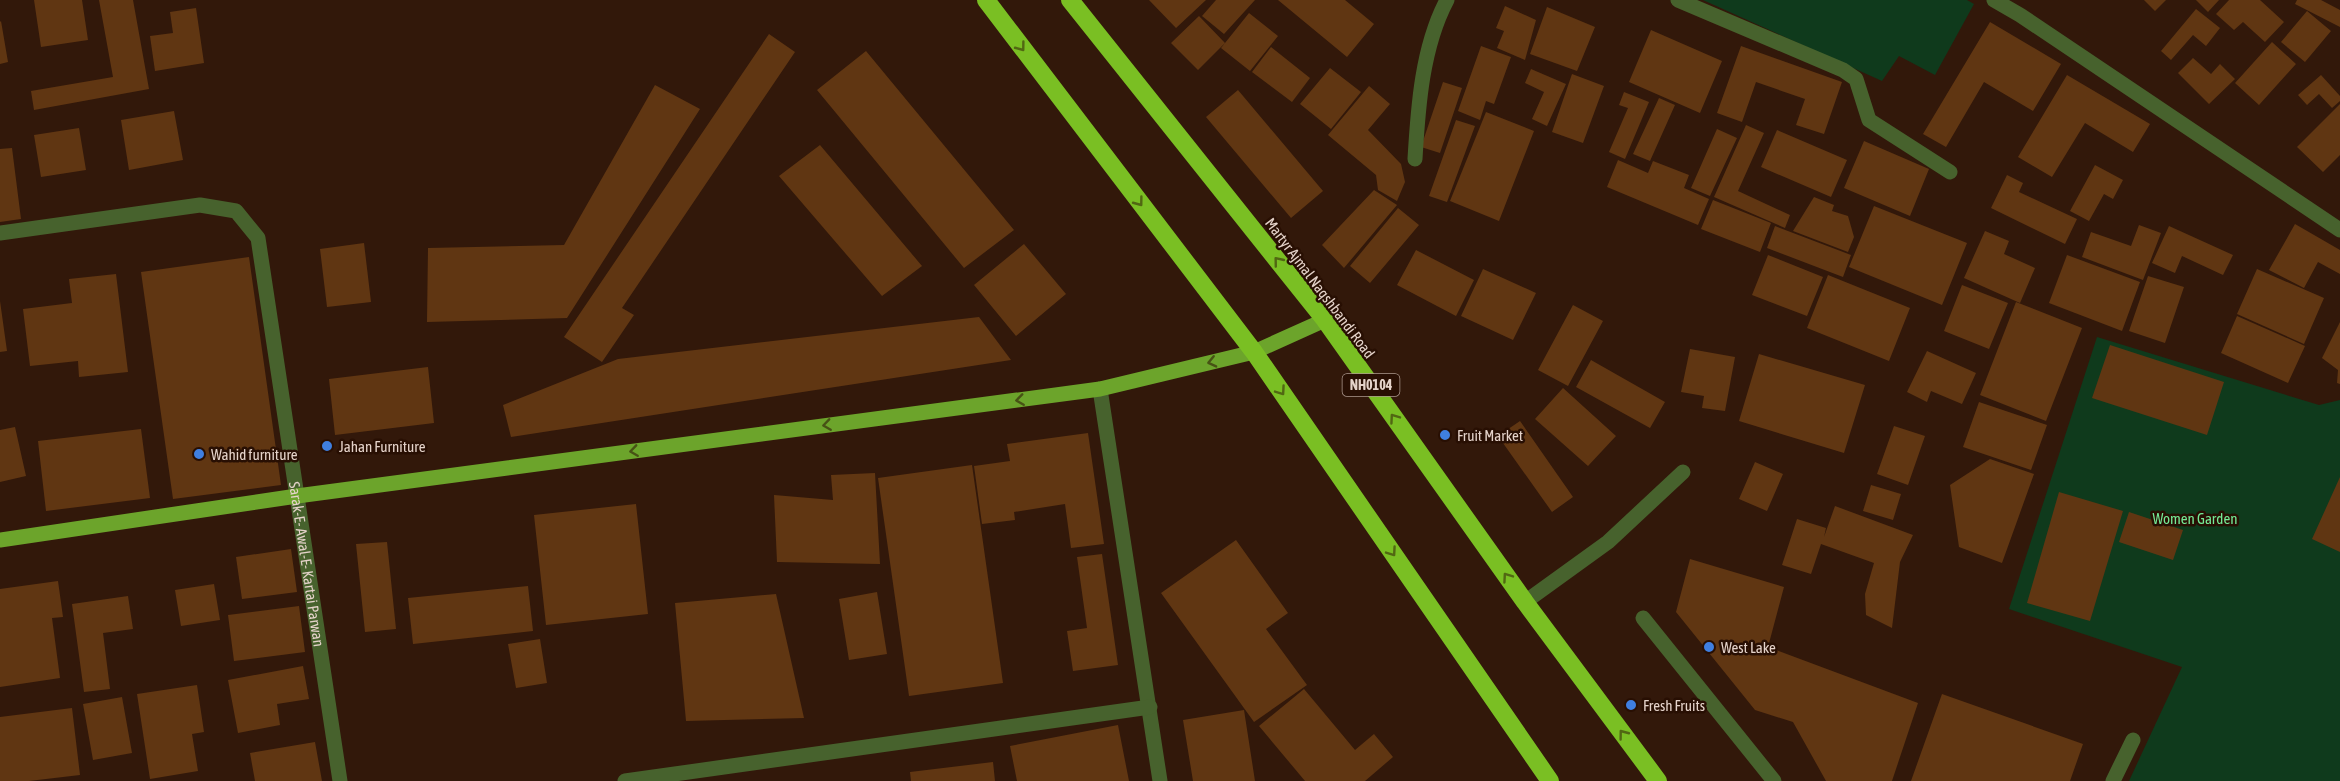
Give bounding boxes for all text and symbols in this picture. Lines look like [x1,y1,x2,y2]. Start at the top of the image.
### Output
one-way arrow [1014,40,1025,51]
one-way arrow [1132,195,1143,206]
street label: Martyr Ajmal Naqshbandi Road [1262,215,1378,361]
one-way arrow [1275,257,1286,268]
one-way arrow [1207,355,1217,368]
road number: NH0104 [1342,374,1400,396]
one-way arrow [1274,385,1285,396]
one-way arrow [1016,393,1025,405]
one-way arrow [1390,413,1401,424]
one-way arrow [823,419,832,431]
place label: Fruit Market [1457,427,1523,444]
marker: Fruit Market [1438,428,1452,442]
place label: Jahan Furniture [339,438,426,455]
marker: Jahan Furniture [320,439,334,453]
one-way arrow [629,445,638,457]
place label: Wahid furniture [211,446,298,463]
marker: Wahid furniture [192,447,206,461]
street label: Sarak-E- Awal-E- Kartai Parwan [286,480,328,648]
park label: Women Garden [2153,510,2237,527]
one-way arrow [1385,545,1396,556]
one-way arrow [1503,573,1514,584]
place label: West Lake [1721,639,1776,656]
marker: West Lake [1702,640,1716,654]
place label: Fresh Fruits [1643,697,1705,714]
marker: Fresh Fruits [1624,698,1638,712]
one-way arrow [1619,730,1630,741]

